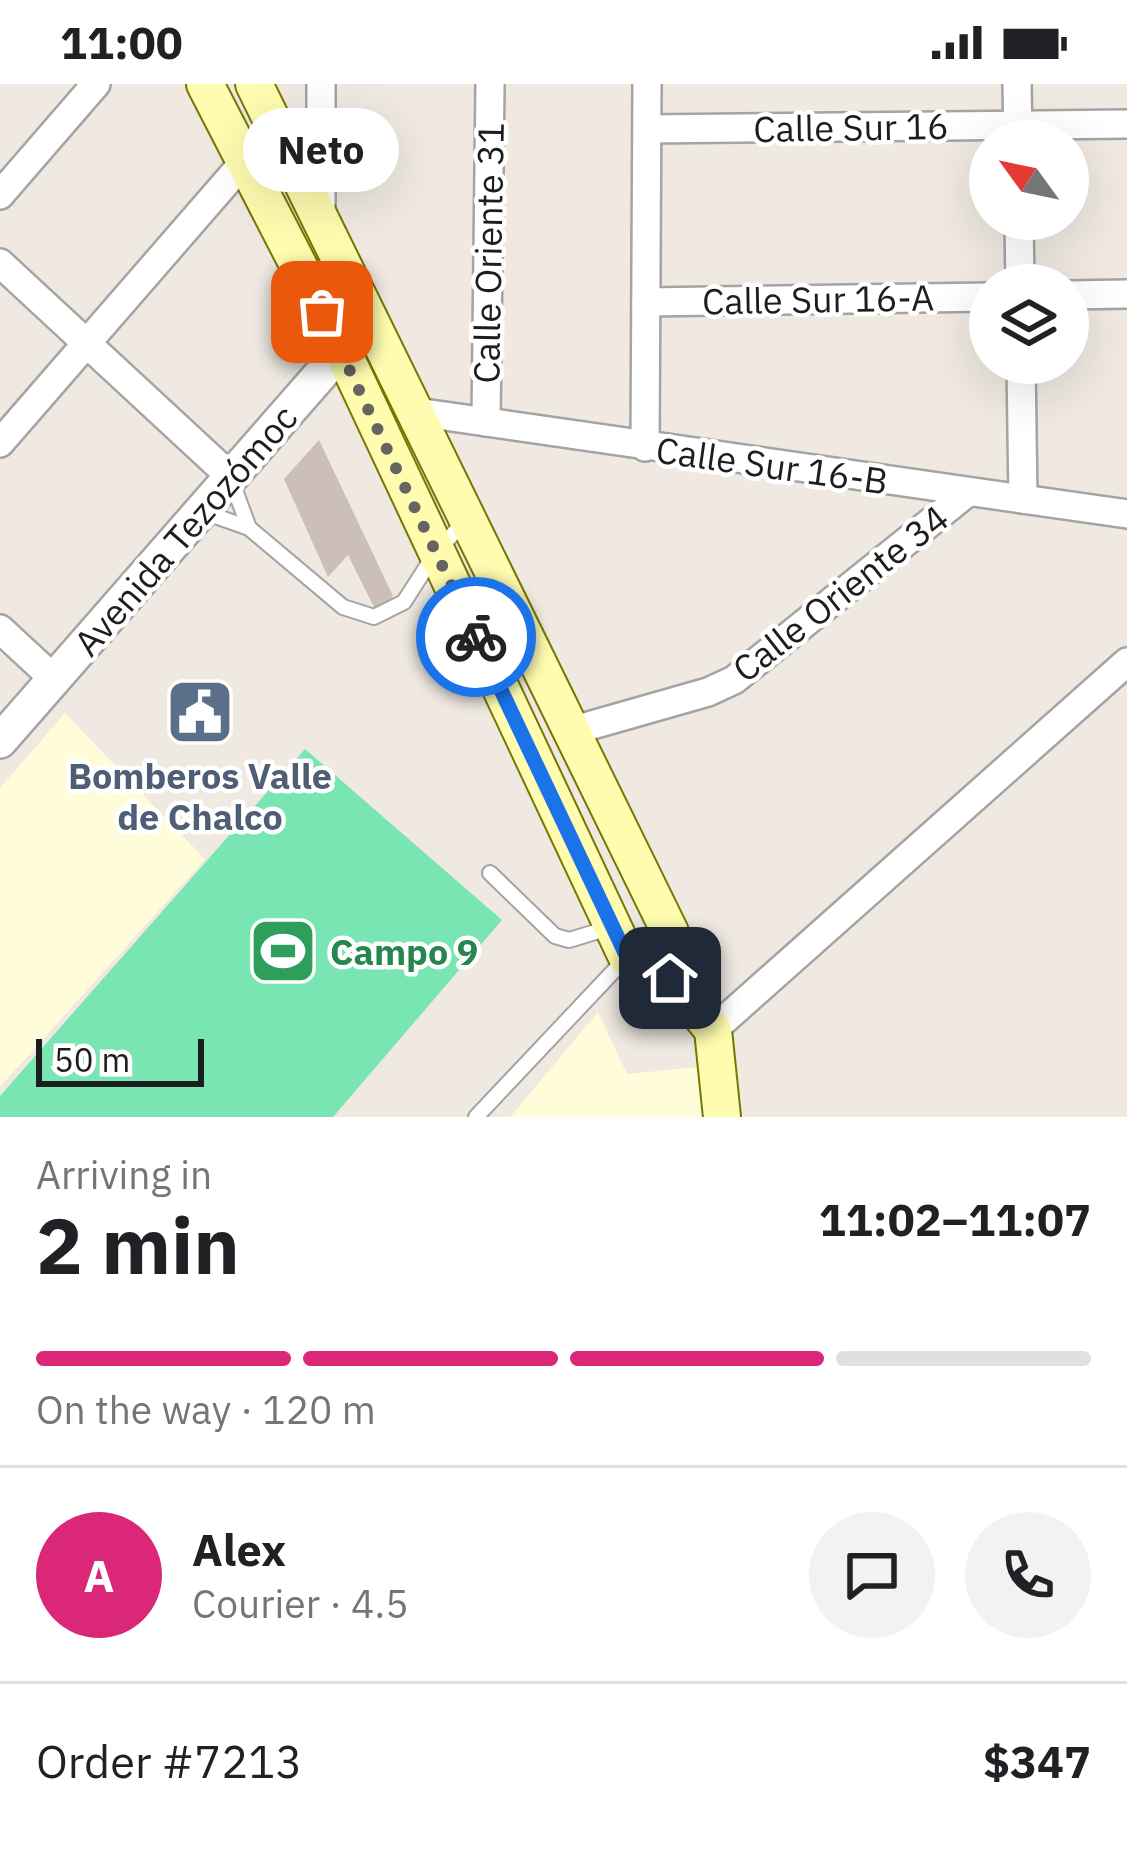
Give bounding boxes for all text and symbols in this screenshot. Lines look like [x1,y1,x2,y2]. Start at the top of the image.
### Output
text: 11:00 [60,13,183,71]
street label: Calle Sur 16 [753,102,949,152]
callout: Neto [244,108,400,192]
north arrow [969,120,1089,240]
map controls [969,120,1089,384]
street label: Calle Oriente 31 [462,122,514,384]
text: Neto [278,124,364,175]
pin [271,261,373,363]
button: layers [969,264,1089,384]
street label: Calle Sur 16-A [701,273,935,325]
icon: bag [289,279,355,345]
street label: Avenida Tezozómoc [63,395,307,665]
street label: Calle Sur 16-B [653,425,891,505]
street label: Calle Oriente 34 [723,494,957,692]
courier [416,577,536,697]
icon: bike [443,604,509,670]
public building icon: Bomberos Valle de Chalco [165,677,235,747]
place label: Bomberos Valle de Chalco [68,752,332,840]
sports icon: Campo 9 [248,916,318,986]
pin [619,927,721,1029]
place label: Campo 9 [330,928,478,975]
icon: home [637,945,703,1011]
scale bar [36,1033,204,1086]
text: 50 m [54,1038,130,1081]
text: Arriving in [36,1149,212,1200]
text: 11:02–11:07 [819,1190,1091,1248]
text: 2 min [36,1194,240,1295]
text: On the way · 120 m [36,1384,376,1435]
button: chat [809,1512,935,1638]
button: phone [965,1512,1091,1638]
text: Alex [192,1520,286,1578]
text: A [84,1546,114,1604]
text: Courier · 4.5 [192,1578,409,1629]
text: Order #7213 [36,1732,302,1790]
text: $347 [983,1732,1091,1790]

